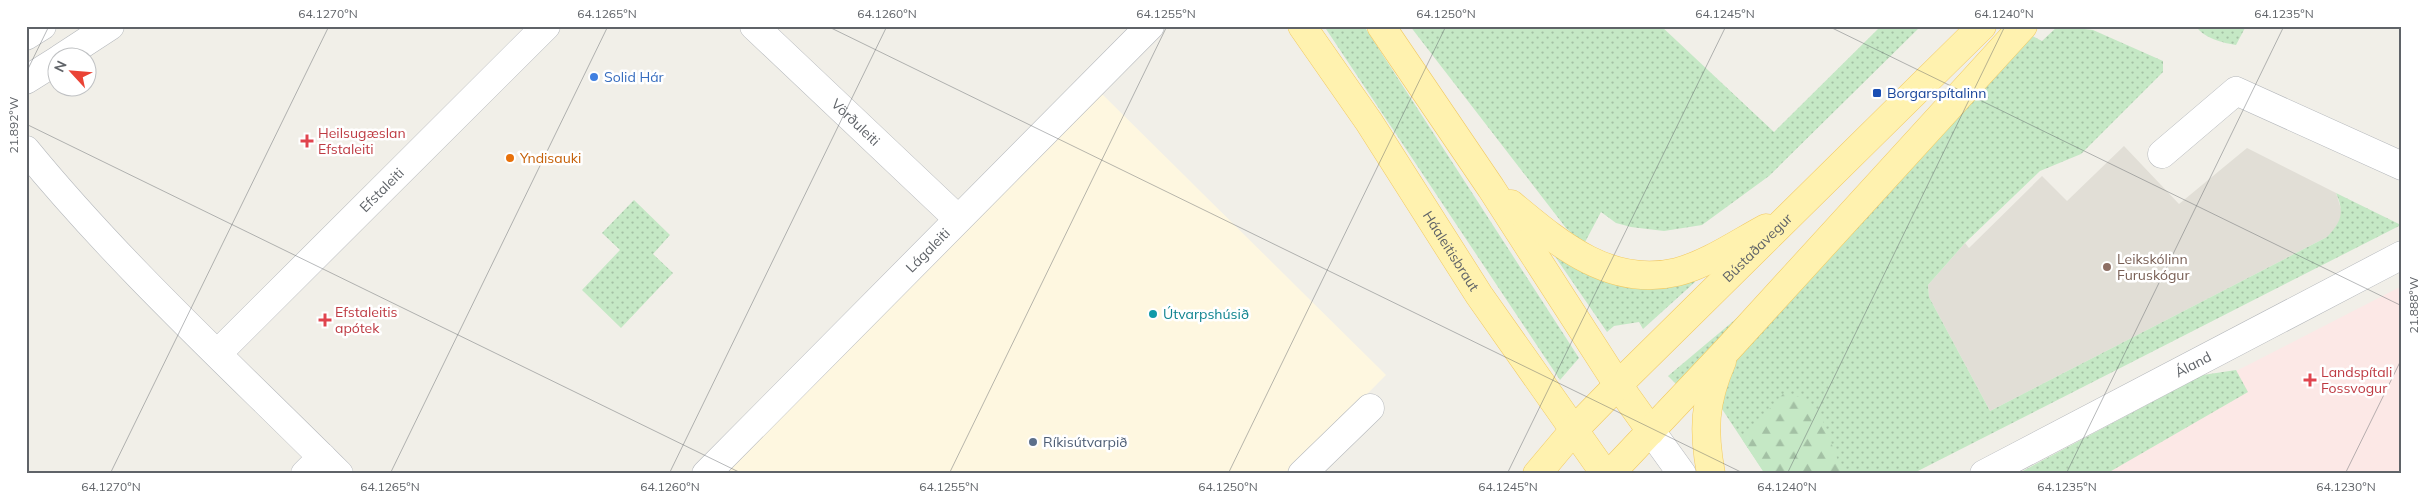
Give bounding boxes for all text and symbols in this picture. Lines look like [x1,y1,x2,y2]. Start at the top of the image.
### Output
text: 64.1270°N [298,6,358,21]
text: 64.1265°N [577,6,637,21]
text: 64.1260°N [857,6,917,21]
text: 64.1255°N [1136,6,1196,21]
text: 64.1250°N [1416,6,1476,21]
text: 64.1245°N [1695,6,1755,21]
text: 64.1240°N [1974,6,2034,21]
text: 64.1235°N [2254,6,2314,21]
north arrow [48,48,98,98]
text: N [50,58,71,75]
place label: Solid Hár [604,68,665,86]
marker: Solid Hár [588,71,600,83]
place label: Borgarspítalinn [1887,84,1986,102]
marker: Borgarspítalinn [1871,87,1883,99]
street label: Vörðuleiti [827,95,884,150]
text: 21.892°W [6,97,21,153]
place label: Heilsugæslan Efstaleiti [318,124,406,158]
marker: Heilsugæslan Efstaleiti [300,134,314,148]
place label: Yndisauki [519,149,581,167]
marker: Yndisauki [504,152,516,164]
street label: Efstaleiti [356,164,408,216]
street label: Háaleitisbraut [1419,207,1483,295]
street label: Bústaðavegur [1719,209,1797,286]
street label: Lágaleiti [902,224,954,276]
place label: Leikskólinn Furuskógur [2117,250,2190,284]
marker: Leikskólinn Furuskógur [2101,261,2113,273]
text: 21.888°W [2406,277,2421,333]
place label: Efstaleitis apótek [335,303,398,337]
place label: Útvarpshúsið [1163,305,1249,323]
marker: Útvarpshúsið [1147,308,1159,320]
marker: Efstaleitis apótek [319,314,331,326]
street label: Áland [2172,348,2214,381]
place label: Landspítali Fossvogur [2321,363,2392,397]
marker: Landspítali Fossvogur [2303,373,2317,387]
place label: Ríkisútvarpið [1043,433,1127,451]
marker: Ríkisútvarpið [1027,436,1039,448]
text: 64.1270°N [81,479,141,494]
text: 64.1265°N [360,479,420,494]
text: 64.1260°N [640,479,700,494]
text: 64.1255°N [919,479,979,494]
text: 64.1250°N [1198,479,1258,494]
text: 64.1245°N [1478,479,1538,494]
text: 64.1240°N [1757,479,1817,494]
text: 64.1235°N [2037,479,2097,494]
text: 64.1230°N [2316,479,2376,494]

